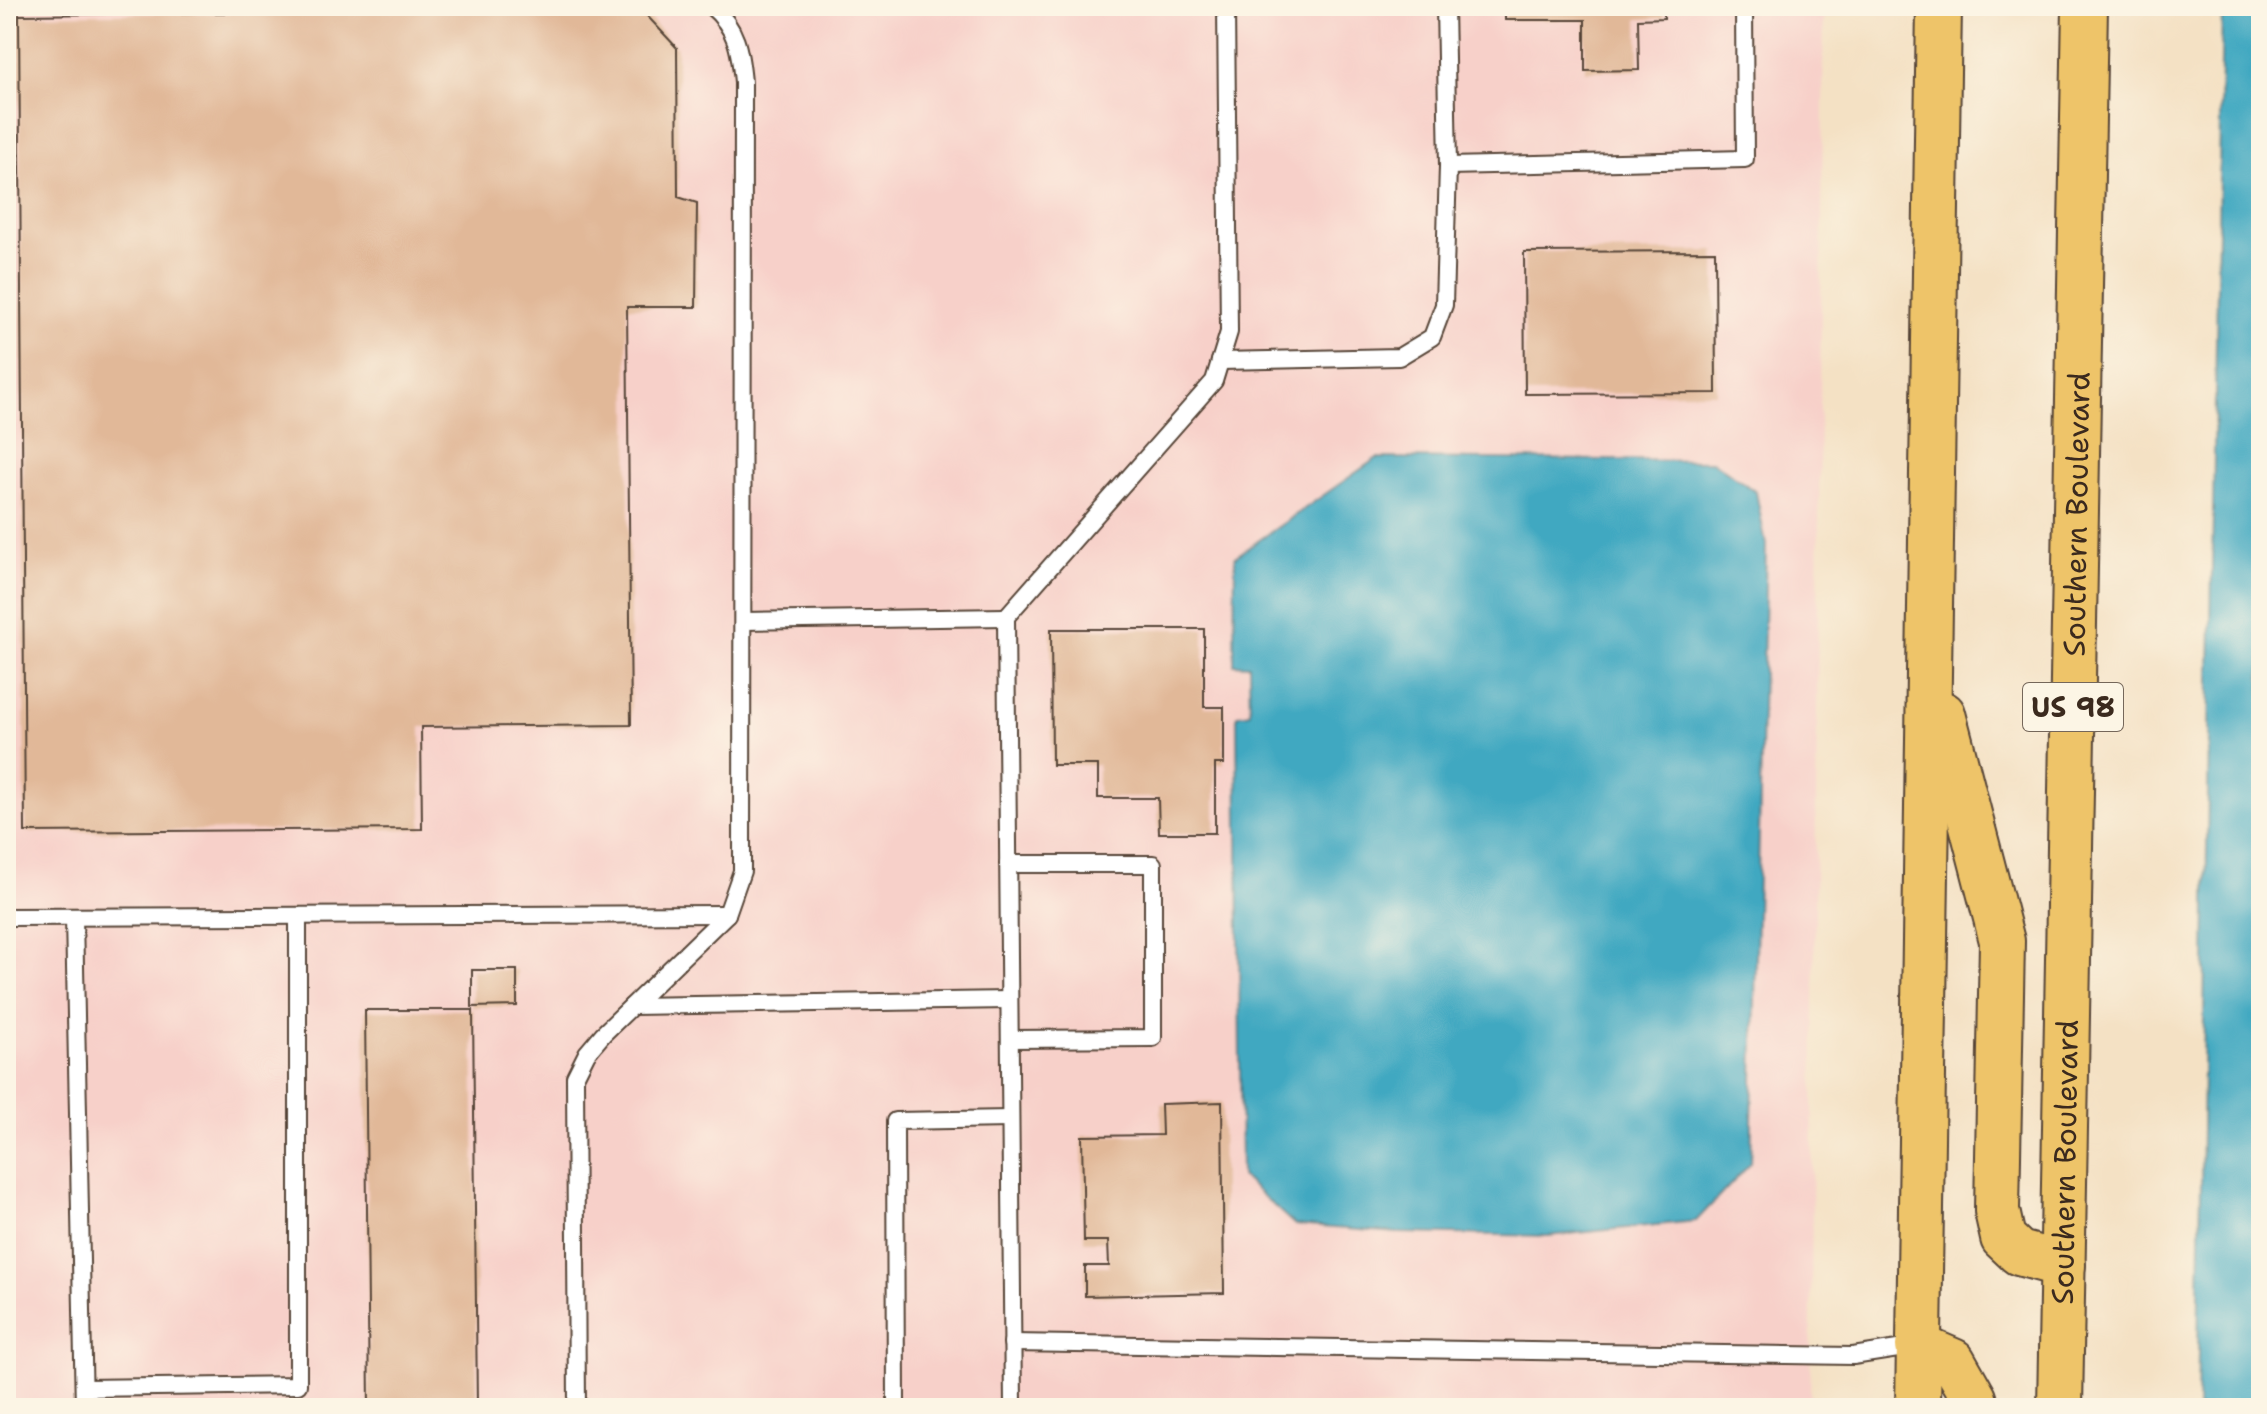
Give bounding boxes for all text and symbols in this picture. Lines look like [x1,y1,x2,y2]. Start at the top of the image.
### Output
street label: Southern Boulevard [2053,371,2099,657]
road number: US 98 [2023,683,2123,731]
street label: Southern Boulevard [2041,1019,2087,1305]

